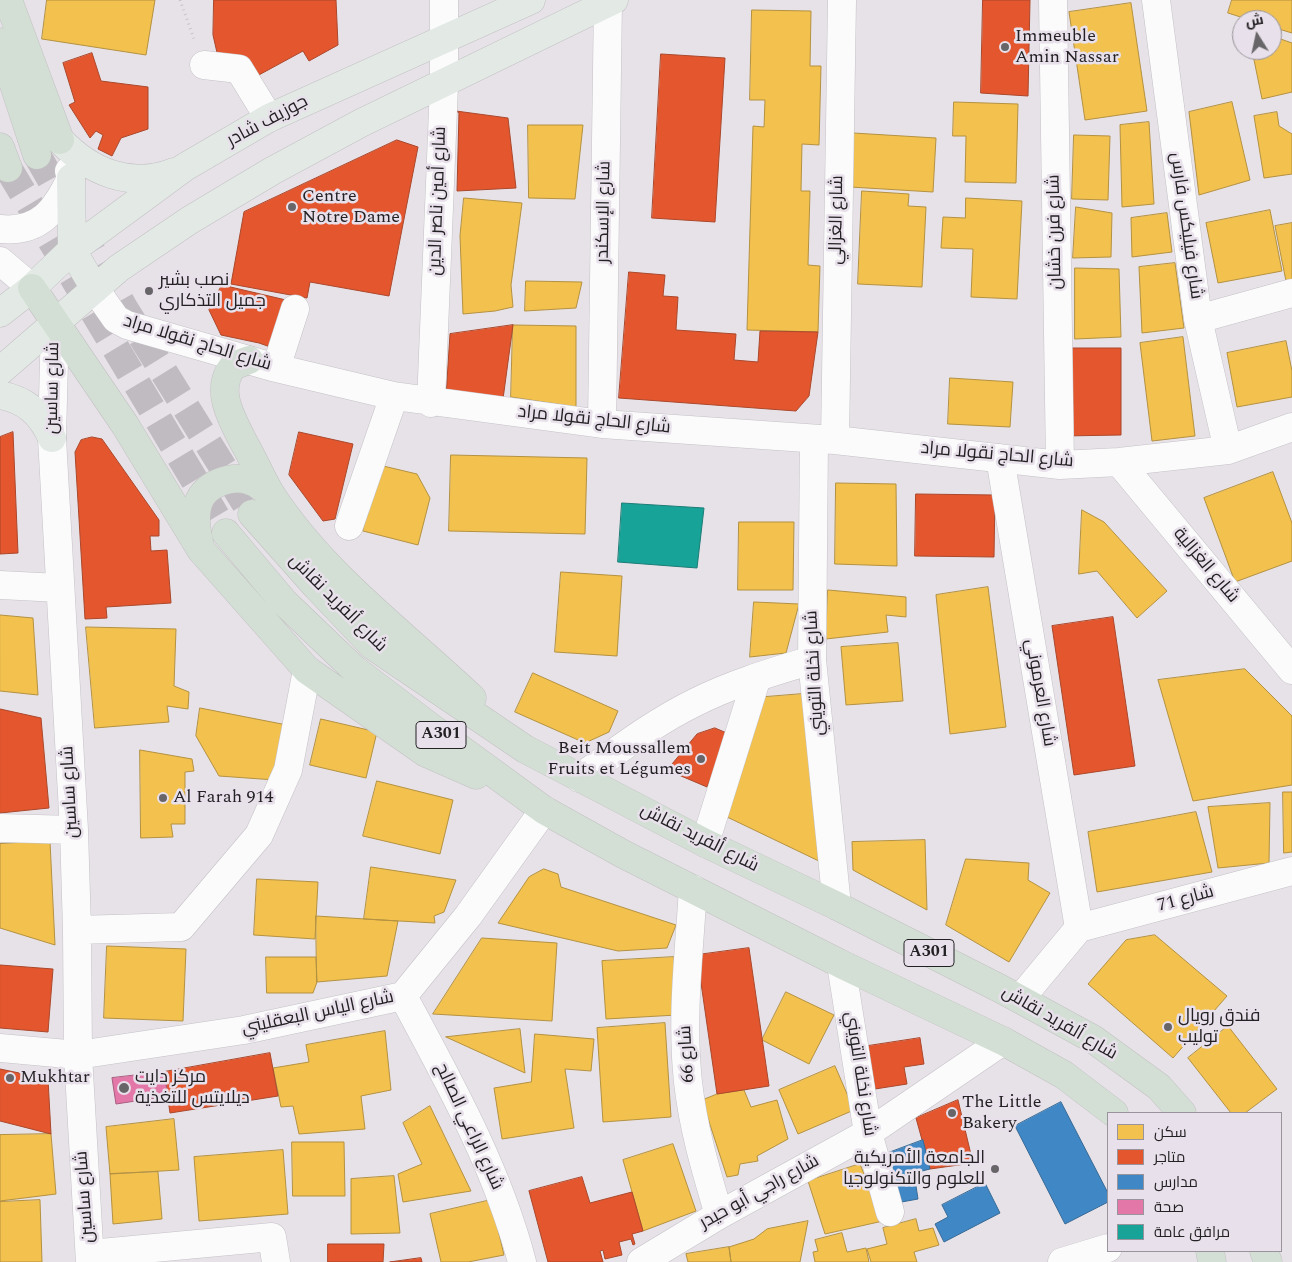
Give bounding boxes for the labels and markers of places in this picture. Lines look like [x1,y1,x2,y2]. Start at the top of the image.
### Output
place label: Immeuble Amin Nassar [1015,26,1119,68]
marker: Immeuble Amin Nassar [999,41,1011,53]
place label: Centre Notre Dame [302,186,400,228]
marker: Centre Notre Dame [286,201,298,213]
place label: نصب بشير جميل التذكاري [159,270,266,312]
marker: نصب بشير جميل التذكاري [143,285,155,297]
place label: Beit Moussallem Fruits et Légumes [547,738,691,781]
marker: Beit Moussallem Fruits et Légumes [695,753,707,765]
place label: Al Farah 914 [173,787,274,809]
marker: Al Farah 914 [157,792,169,804]
place label: فندق رويال توليب [1178,1006,1261,1048]
marker: فندق رويال توليب [1162,1021,1174,1033]
place label: Mukhtar [20,1067,90,1089]
place label: مركز دايت ديلايتس للتغذية [135,1067,250,1110]
marker: Mukhtar [4,1072,16,1084]
marker: مركز دايت ديلايتس للتغذية [117,1081,131,1095]
place label: The Little Bakery [962,1092,1042,1134]
marker: The Little Bakery [946,1107,958,1119]
place label: الجامعة الأمريكية للعلوم والتكنولوجيا [843,1148,985,1190]
marker: الجامعة الأمريكية للعلوم والتكنولوجيا [989,1163,1001,1175]

